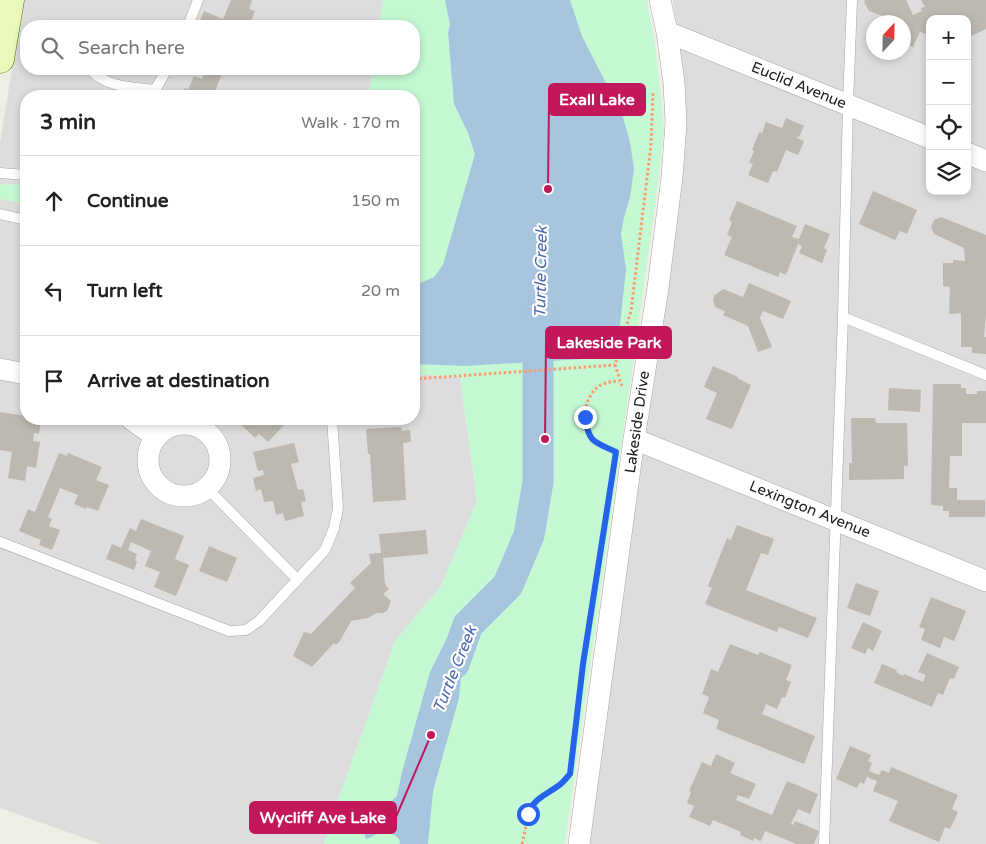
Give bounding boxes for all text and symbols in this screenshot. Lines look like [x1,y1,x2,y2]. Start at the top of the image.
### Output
north arrow [866,15,911,60]
map controls [926,15,971,195]
button: + [926,15,971,60]
search box [20,20,420,75]
icon: search [38,34,66,62]
text: Search here [78,37,185,59]
street label: Euclid Avenue [749,58,849,112]
button: − [926,60,971,105]
callout: Exall Lake [549,84,645,115]
text: Exall Lake [559,90,635,110]
button: locate [926,105,971,150]
text: 3 min [40,110,96,135]
text: Walk · 170 m [301,113,400,133]
button: layers [926,150,971,195]
icon: ahead [40,187,68,215]
text: Continue [87,190,169,212]
text: 150 m [351,191,400,211]
water label: Turtle Creek [530,225,552,318]
icon: left [40,277,68,305]
text: Turn left [87,280,163,302]
text: 20 m [361,281,400,301]
callout: Lakeside Park [546,327,671,358]
text: Lakeside Park [557,333,662,353]
icon: arrive [40,367,68,395]
text: Arrive at destination [87,370,270,392]
street label: Lakeside Drive [621,370,653,474]
route end [574,406,597,429]
street label: Lexington Avenue [747,476,873,542]
water label: Turtle Creek [428,622,482,716]
callout: Wycliff Ave Lake [250,802,396,833]
route start [517,803,540,826]
text: Wycliff Ave Lake [260,808,386,828]

